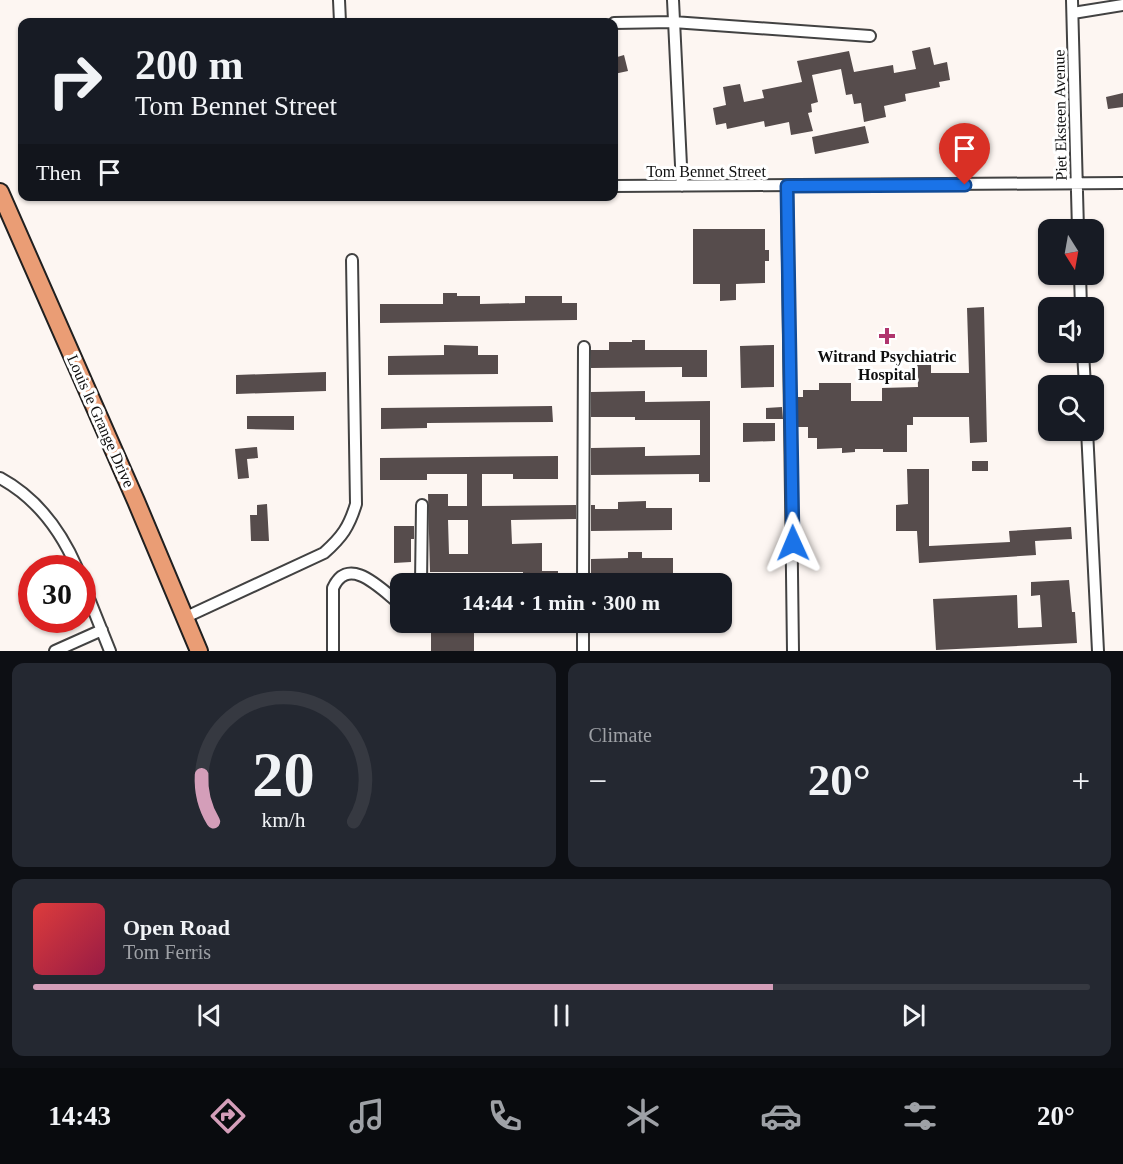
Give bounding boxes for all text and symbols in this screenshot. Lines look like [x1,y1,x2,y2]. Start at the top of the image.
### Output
icon: right [36,42,114,120]
text: 200 m [135,42,244,88]
street label: Piet Eksteen Avenue [1050,49,1070,181]
text: Tom Bennet Street [135,91,337,121]
pin [939,123,990,185]
icon: arrive [948,132,981,165]
icon: arrive [93,156,126,189]
text: Then [36,160,81,185]
street label: Tom Bennet Street [646,163,766,180]
north arrow [1038,219,1104,285]
map controls [1038,219,1104,441]
button: sound [1038,297,1104,363]
marker: Witrand Psychiatric Hospital [878,327,896,345]
place label: Witrand Psychiatric Hospital [818,348,956,384]
street label: Louis le Grange Drive [63,352,138,490]
button: search [1038,375,1104,441]
position arrow [761,511,825,575]
speed limit sign: 30 [18,555,96,633]
text: 14:44 · 1 min · 300 m [462,590,660,615]
text: Climate [589,724,652,746]
text: 20 [253,740,315,809]
text: 20° [808,755,871,805]
text: − [589,763,607,799]
text: + [1071,763,1090,799]
text: km/h [262,808,306,832]
text: Open Road [123,915,230,940]
text: Tom Ferris [123,941,211,963]
icon: previous [193,999,226,1032]
icon: pause [545,999,578,1032]
icon: next [897,999,930,1032]
icon: directions [207,1095,249,1137]
icon: music [346,1095,388,1137]
icon: phone [484,1095,526,1137]
icon: climate [622,1095,664,1137]
icon: car [760,1095,802,1137]
icon: filters [899,1095,941,1137]
text: 14:43 [48,1101,111,1131]
text: 20° [1037,1101,1075,1131]

